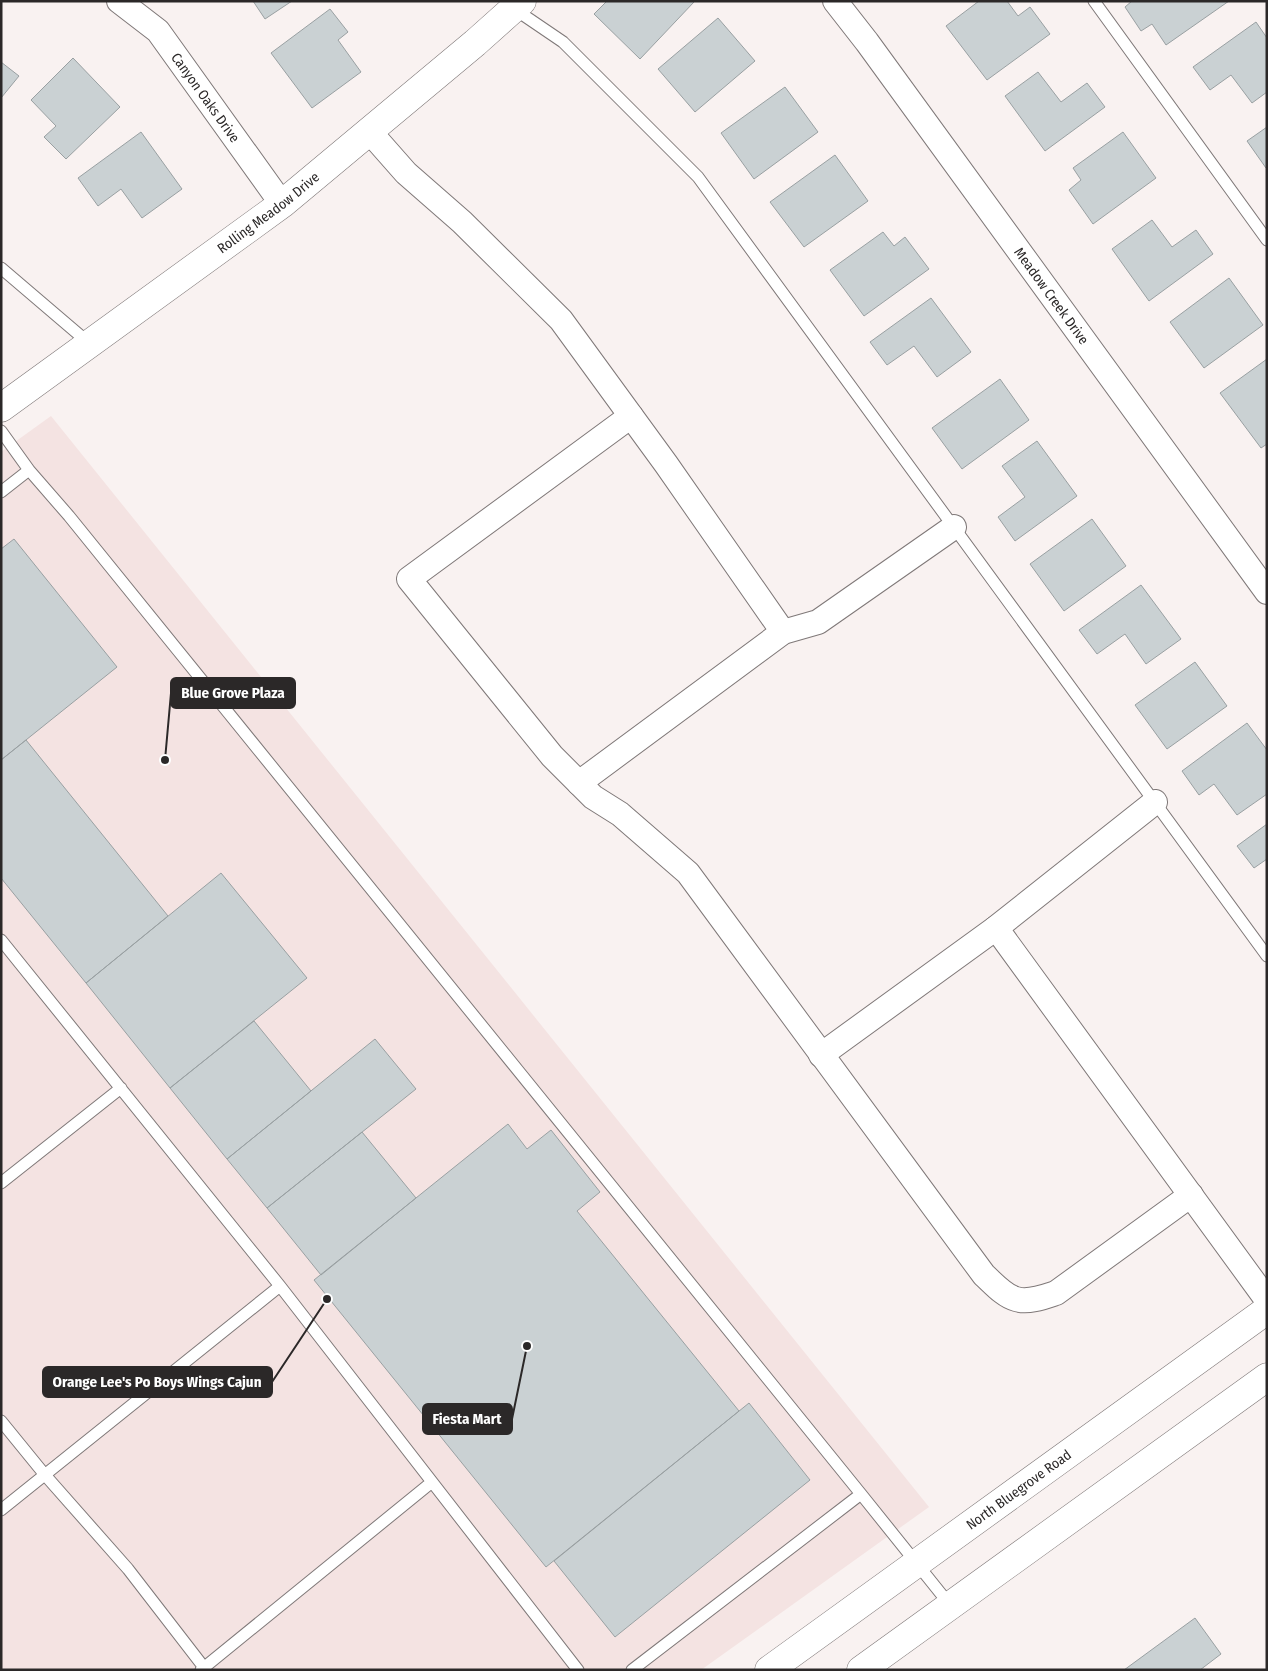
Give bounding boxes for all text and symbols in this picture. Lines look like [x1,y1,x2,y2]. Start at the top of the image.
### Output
street label: Canyon Oaks Drive [168,49,244,146]
street label: Rolling Meadow Drive [214,168,323,257]
street label: Meadow Creek Drive [1011,244,1093,348]
callout: Blue Grove Plaza [171,678,295,708]
text: Blue Grove Plaza [181,684,285,702]
callout: Orange Lee's Po Boys Wings Cajun [43,1367,272,1397]
text: Orange Lee's Po Boys Wings Cajun [53,1373,262,1391]
callout: Fiesta Mart [423,1404,512,1434]
text: Fiesta Mart [432,1410,502,1428]
street label: North Bluegrove Road [963,1446,1074,1533]

